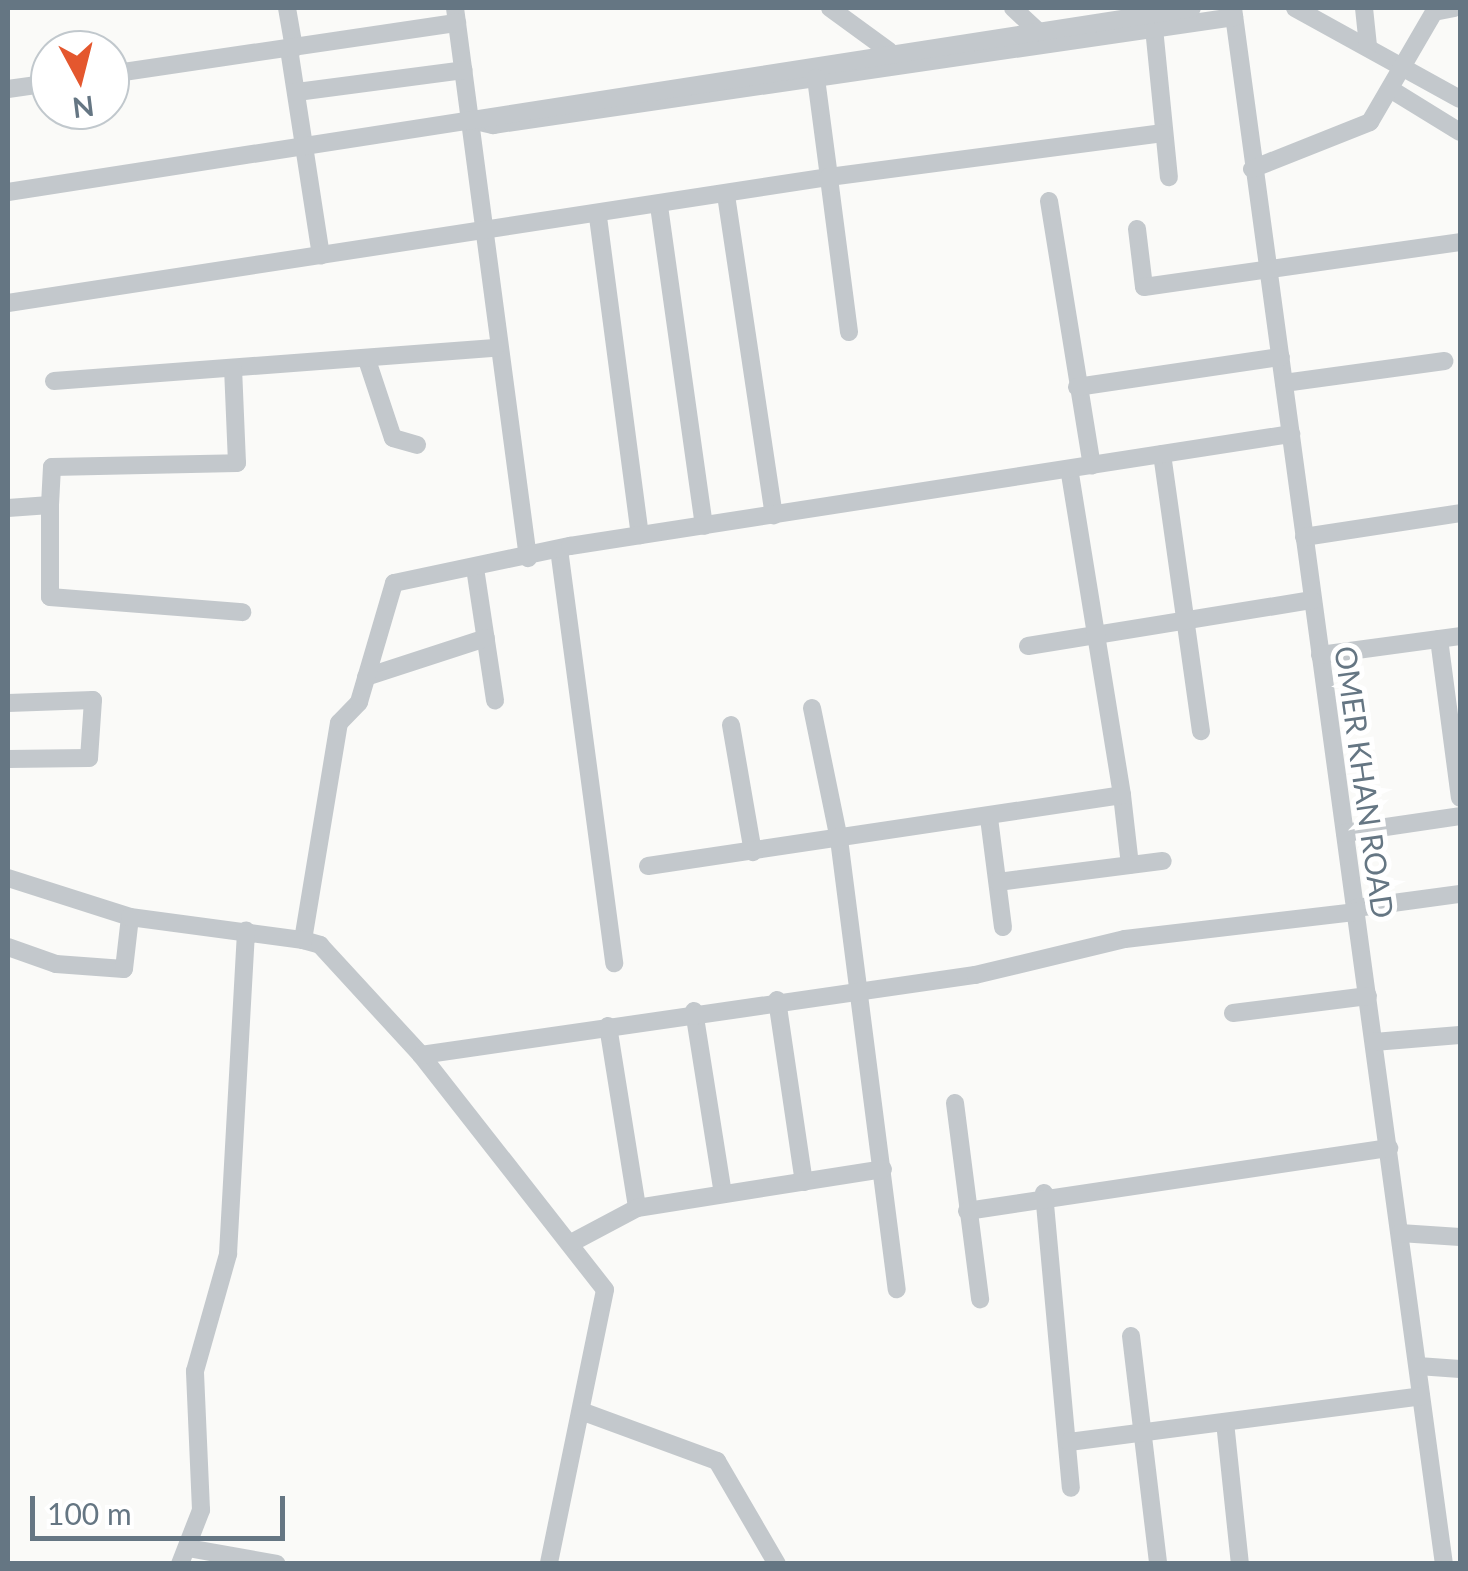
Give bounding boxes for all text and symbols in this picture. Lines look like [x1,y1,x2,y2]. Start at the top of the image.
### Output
north arrow [30,30,130,130]
text: N [71,90,96,126]
street label: OMER KHAN ROAD [1328,644,1402,920]
scale bar [35,1476,290,1538]
text: 100 m [47,1495,132,1531]

